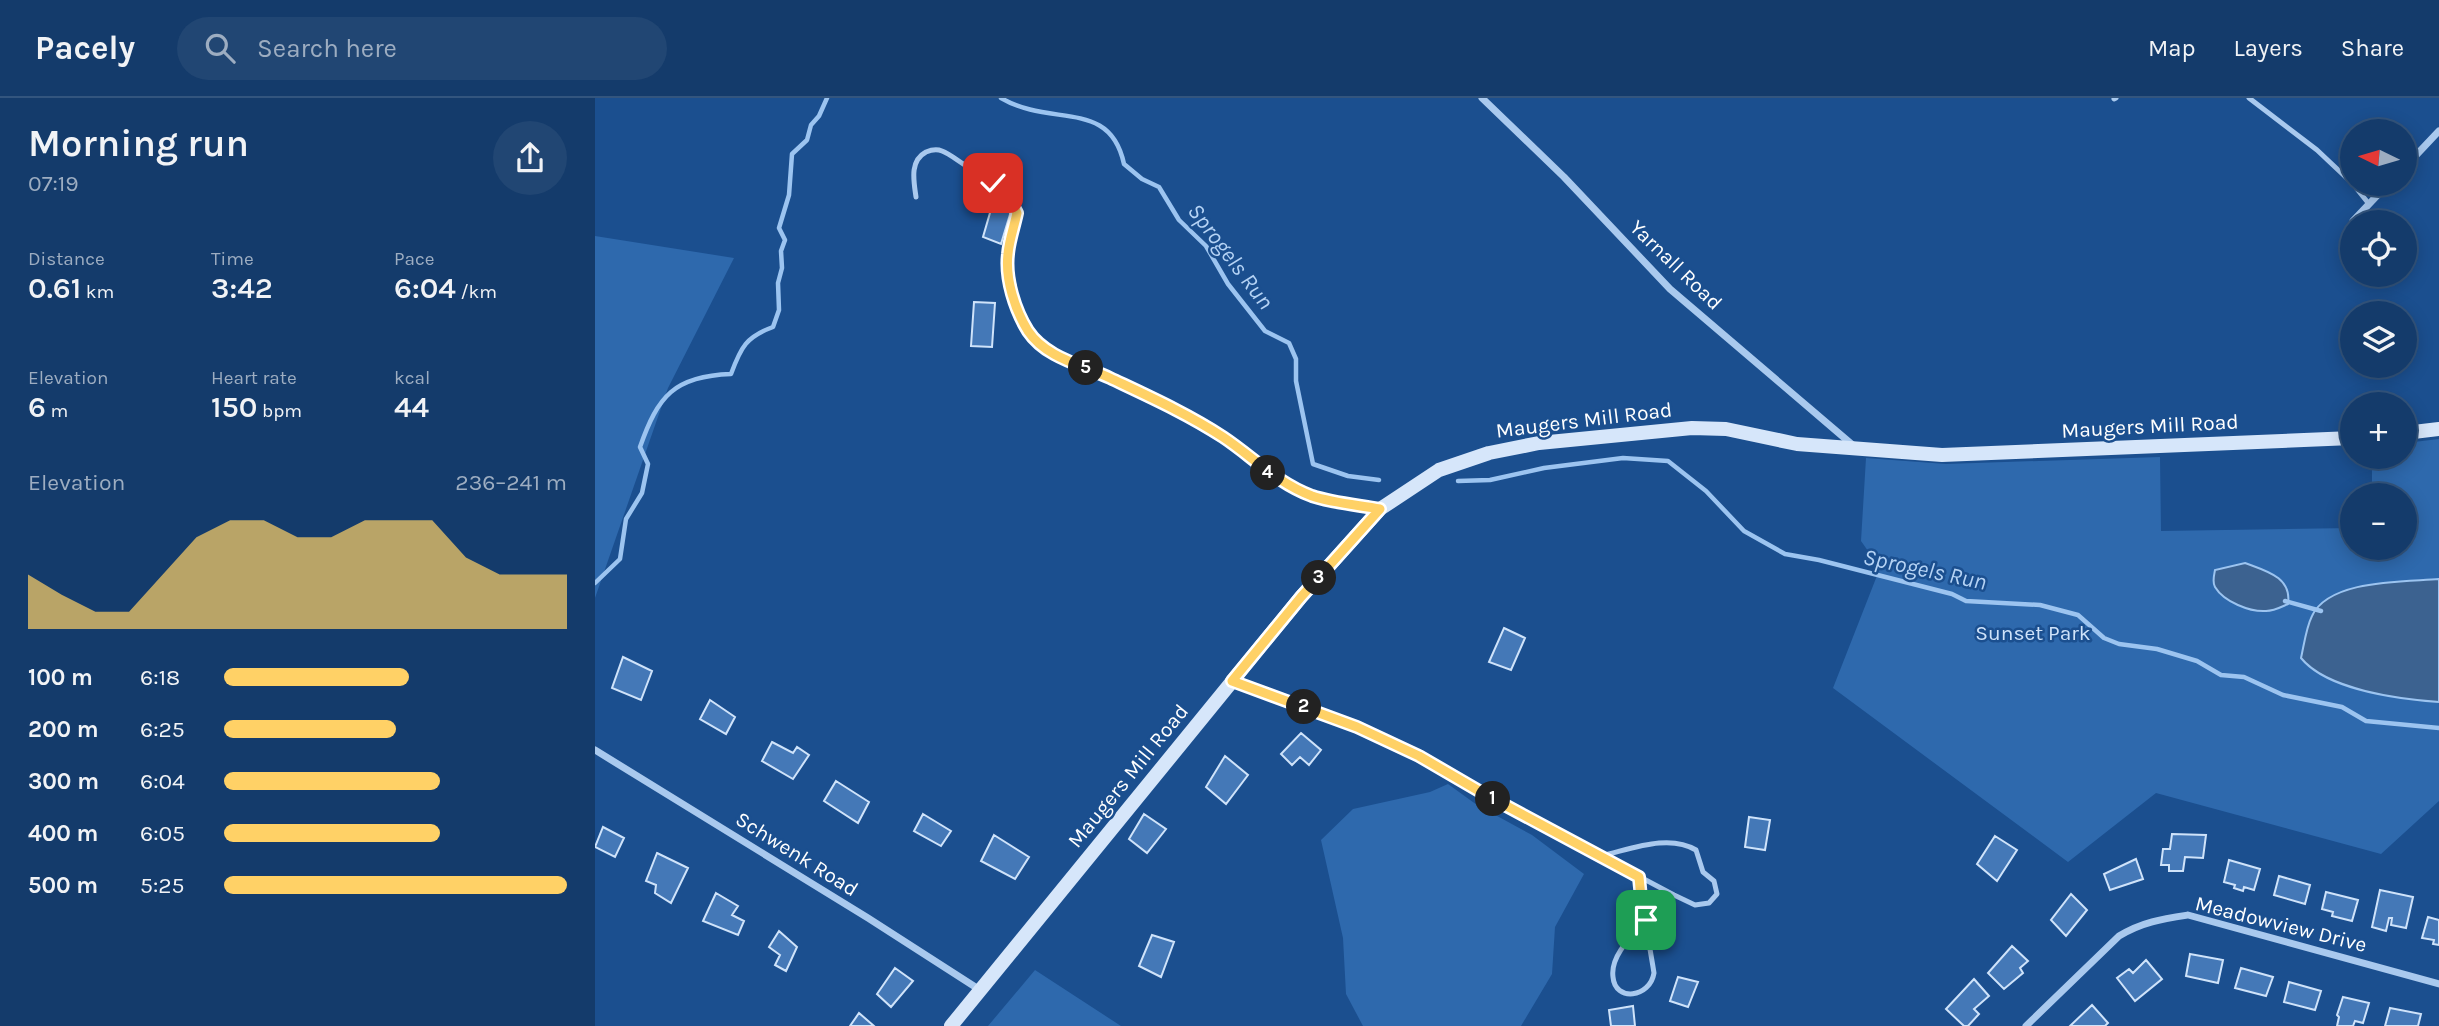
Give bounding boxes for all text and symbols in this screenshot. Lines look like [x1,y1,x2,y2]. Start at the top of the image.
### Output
search box [177,17,667,80]
text: Pacely [35,29,135,67]
icon: search [201,29,239,67]
text: Search here [257,33,397,64]
text: Map [2148,34,2196,62]
text: Layers [2234,34,2303,62]
text: Share [2341,34,2404,62]
north arrow [2340,119,2417,196]
map controls [2340,119,2417,560]
text: Morning run [28,121,249,166]
button: share [493,121,567,195]
pin [963,153,1023,213]
icon: check [974,164,1012,202]
text: 07:19 [28,170,79,197]
water label: Sprogels Run [1182,198,1279,315]
button: locate [2340,210,2417,287]
street label: Yarnall Road [1625,215,1727,315]
text: Distance [28,248,105,270]
text: Time [211,248,254,270]
text: Pace [394,248,435,270]
text: 0.61 [28,270,81,306]
text: 3:42 [211,270,273,306]
text: 6:04 [394,270,456,306]
text: km [81,281,114,303]
text: /km [456,281,497,303]
button: layers [2340,301,2417,378]
pin: 5 [1069,350,1103,386]
text: 5 [1080,356,1091,378]
text: Elevation [28,367,108,389]
text: Heart rate [211,367,297,389]
text: kcal [394,367,430,389]
text: 6 [28,389,46,425]
text: 150 [211,389,257,425]
text: 44 [394,389,429,425]
button: + [2340,392,2417,469]
street label: Maugers Mill Road [1494,397,1674,443]
text: m [46,400,68,422]
text: bpm [257,400,302,422]
street label: Maugers Mill Road [2061,409,2239,443]
pin: 4 [1251,456,1285,490]
text: 4 [1262,461,1273,483]
text: Elevation [28,469,125,496]
text: 236–241 m [455,469,567,496]
button: − [2340,483,2417,560]
water label: Sprogels Run [1861,543,1989,596]
pin: 3 [1301,560,1337,596]
text: 3 [1313,566,1324,588]
park label: Sunset Park [1975,621,2091,645]
text: 100 m [28,664,93,691]
text: 6:18 [140,664,180,691]
pin: 2 [1287,690,1321,724]
text: 2 [1298,695,1309,717]
street label: Maugers Mill Road [1063,699,1193,853]
text: 200 m [28,716,99,743]
text: 6:25 [140,716,185,743]
text: 300 m [28,768,99,795]
text: 6:04 [140,768,185,795]
pin: 1 [1475,782,1511,816]
text: 1 [1489,787,1496,809]
street label: Schwenk Road [731,807,863,901]
text: 400 m [28,820,98,847]
text: 6:05 [140,820,185,847]
text: 500 m [28,872,98,899]
text: 5:25 [140,872,185,899]
pin [1616,890,1676,950]
street label: Meadowview Drive [2193,891,2369,957]
icon: arrive [1627,901,1665,939]

